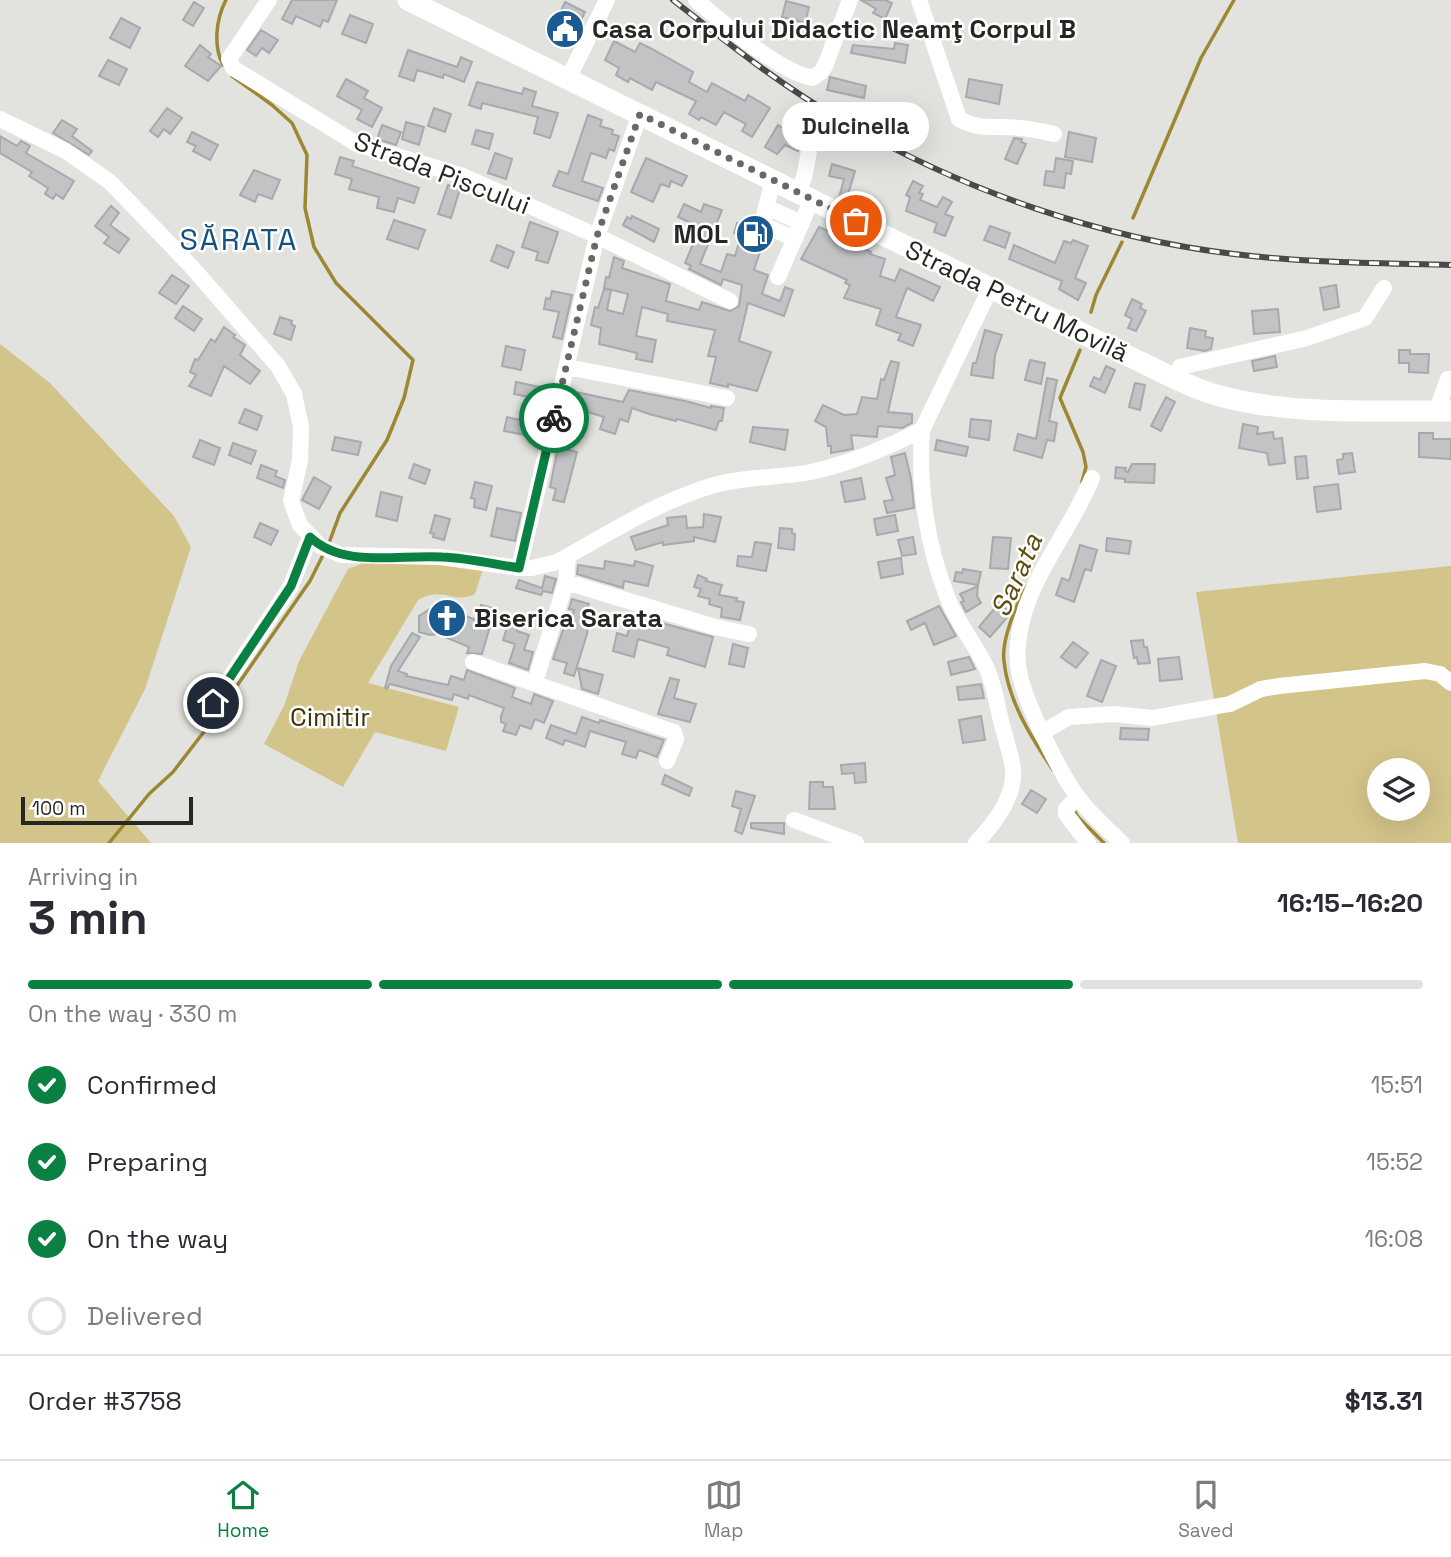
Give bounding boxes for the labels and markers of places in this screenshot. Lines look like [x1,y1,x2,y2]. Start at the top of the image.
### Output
public building icon: Casa Corpului Didactic Neamţ Corpul B [544,8,586,50]
place label: Casa Corpului Didactic Neamţ Corpul B [592,12,1076,46]
callout: Dulcinella [782,102,930,151]
pin [826,191,886,251]
fuel station icon: MOL [734,213,776,255]
place label: MOL [673,217,728,251]
church icon: Biserica Sarata [426,597,468,639]
place label: Biserica Sarata [474,601,663,635]
pin [183,673,243,733]

